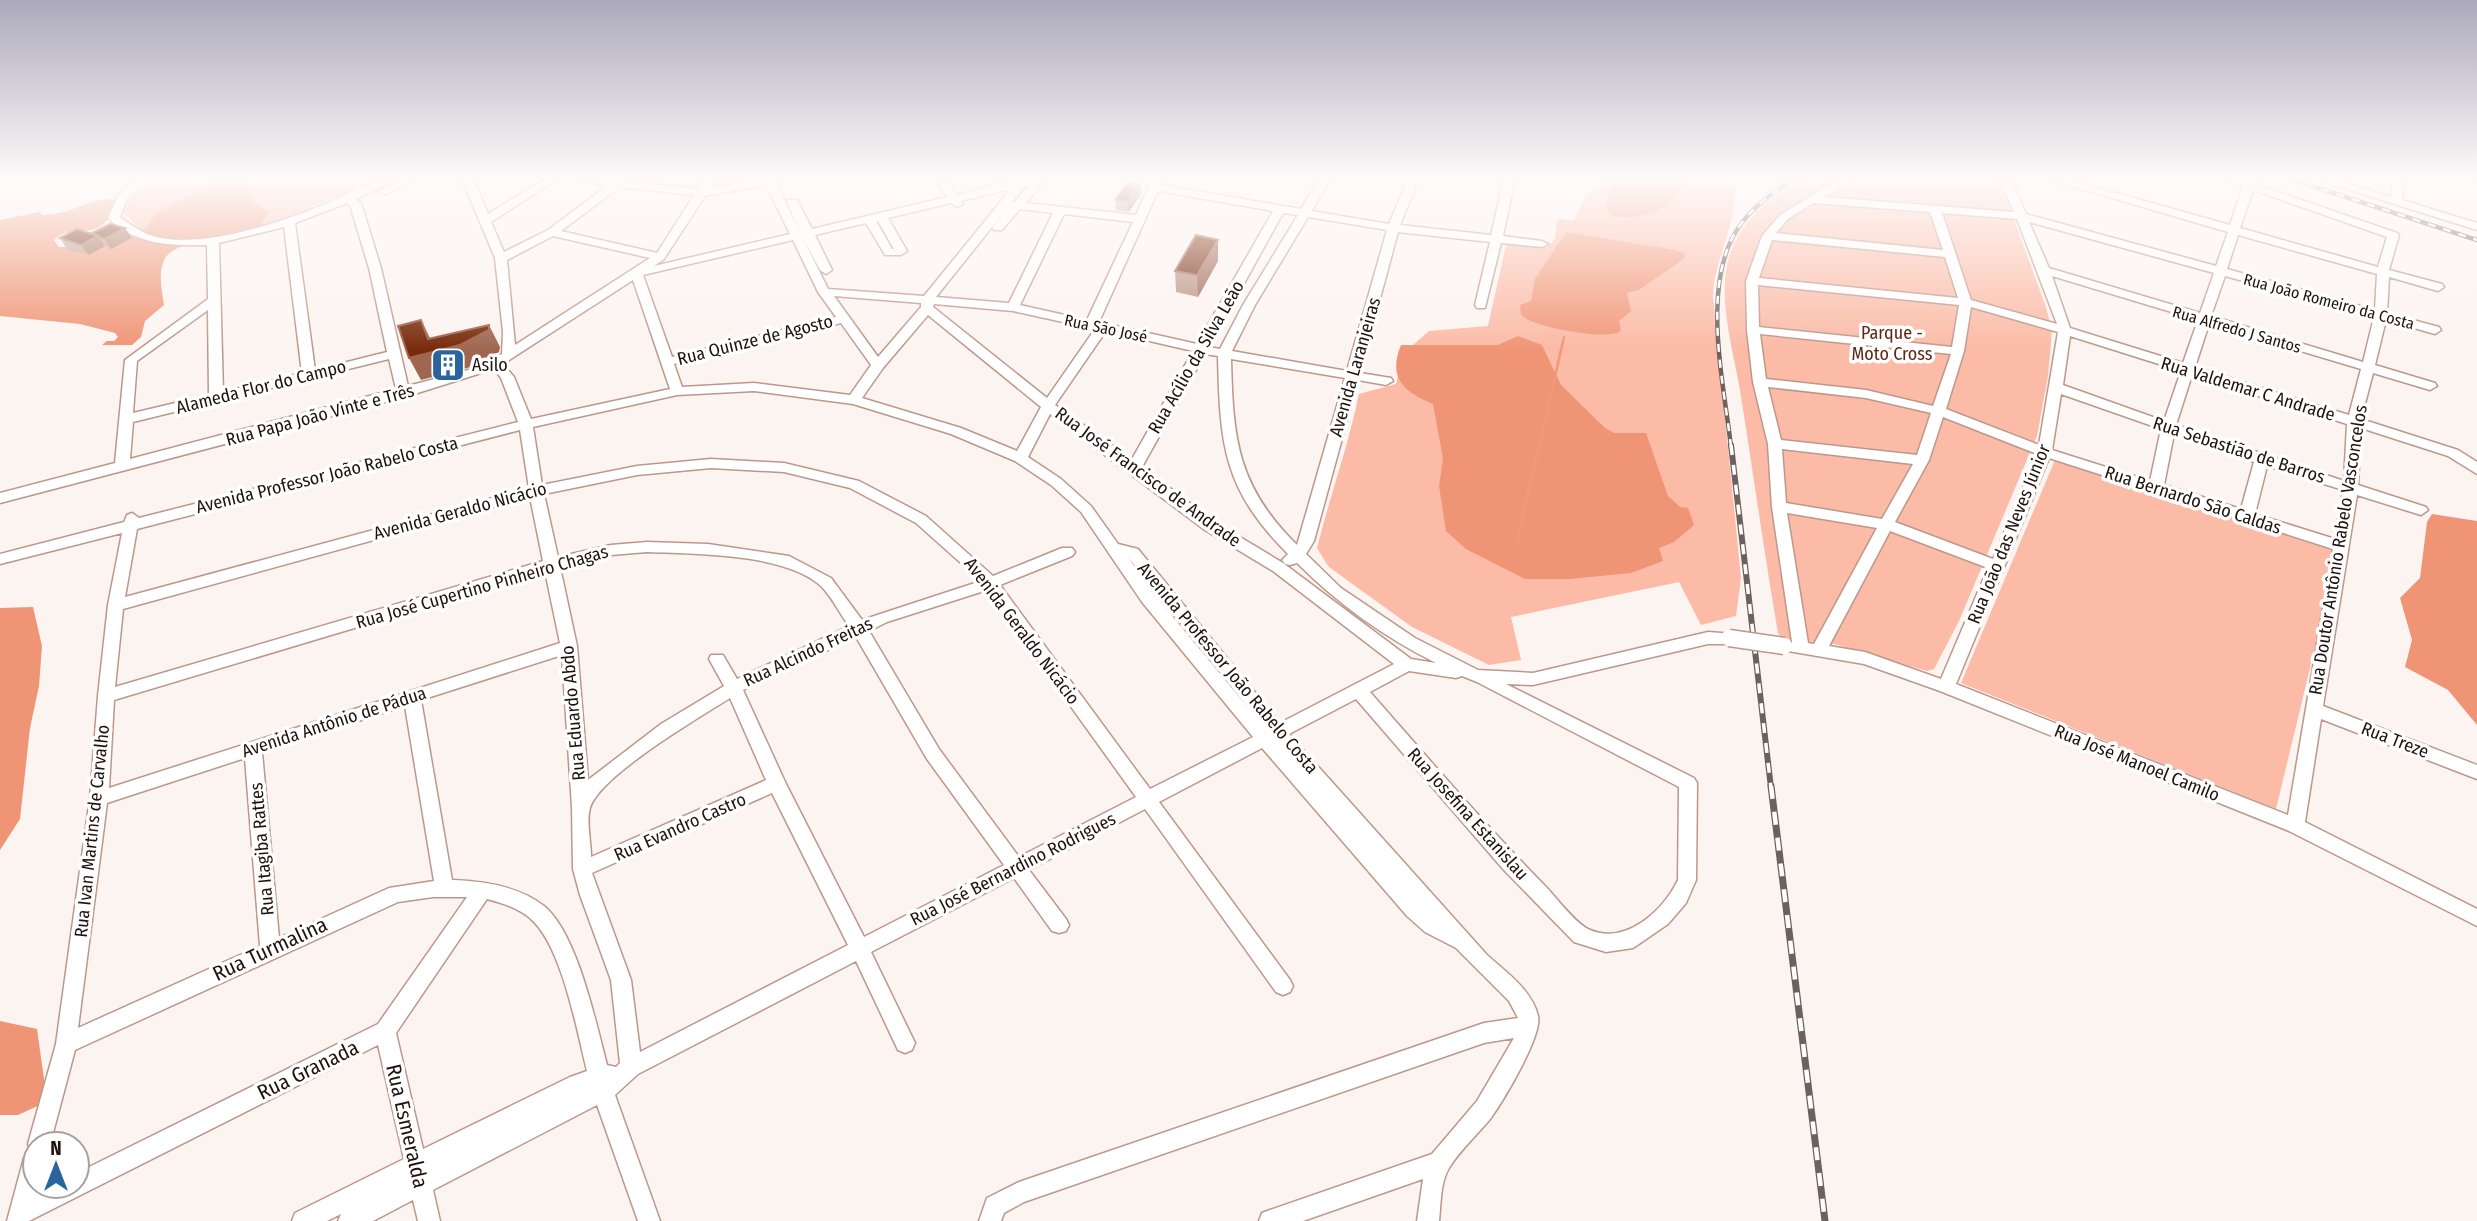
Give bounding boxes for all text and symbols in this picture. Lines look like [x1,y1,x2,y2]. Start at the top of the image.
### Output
street label: Rua João Romeiro da Costa [2241,270,2416,333]
street label: Rua Acílio da Silva Leão [1143,276,1249,438]
street label: Avenida Laranjeiras [1325,295,1385,439]
street label: Rua Alfredo J Santos [2171,302,2303,357]
street label: Rua Quinze de Agosto [675,310,835,370]
street label: Rua São José [1063,310,1149,347]
park label: Parque - Moto Cross [1852,322,1933,365]
building icon: Asilo [429,346,467,384]
street label: Rua Valdemar C Andrade [2158,352,2338,426]
place label: Asilo [472,354,508,376]
street label: Alameda Flor do Campo [174,355,348,419]
street label: Rua Papa João Vinte e Três [223,379,417,451]
street label: Rua José Francisco de Andrade [1051,402,1245,552]
street label: Rua Doutor Antônio Rabelo Vasconcelos [2304,403,2372,697]
street label: Rua Sebastião de Barros [2150,412,2328,488]
street label: Avenida Professor João Rabelo Costa [194,432,460,518]
street label: Rua João das Neves Júnior [1963,440,2055,627]
street label: Rua Bernardo São Caldas [2102,461,2284,539]
street label: Avenida Geraldo Nicácio [371,477,549,545]
street label: Rua José Cupertino Pinheiro Chagas [353,540,611,634]
street label: Avenida Geraldo Nicácio [960,553,1084,709]
street label: Avenida Professor João Rabelo Costa [1133,558,1323,778]
street label: Rua Alcindo Freitas [740,612,876,692]
street label: Rua Eduardo Abdo [556,645,590,781]
street label: Avenida Antônio de Pádua [239,682,429,762]
street label: Rua Treze [2358,717,2432,763]
street label: Rua José Manoel Camilo [2051,720,2223,806]
street label: Rua Ivan Martins de Carvalho [70,723,114,939]
street label: Rua Josefina Estanislau [1403,743,1533,885]
street label: Rua Itagiba Rattes [245,781,279,916]
street label: Rua Evandro Castro [611,788,749,866]
street label: Rua José Bernardino Rodrigues [907,807,1120,930]
street label: Rua Turmalina [209,911,331,987]
street label: Rua Granada [253,1034,363,1106]
street label: Rua Esmeralda [380,1061,434,1191]
north arrow [21,1130,91,1200]
text: N [50,1137,62,1160]

